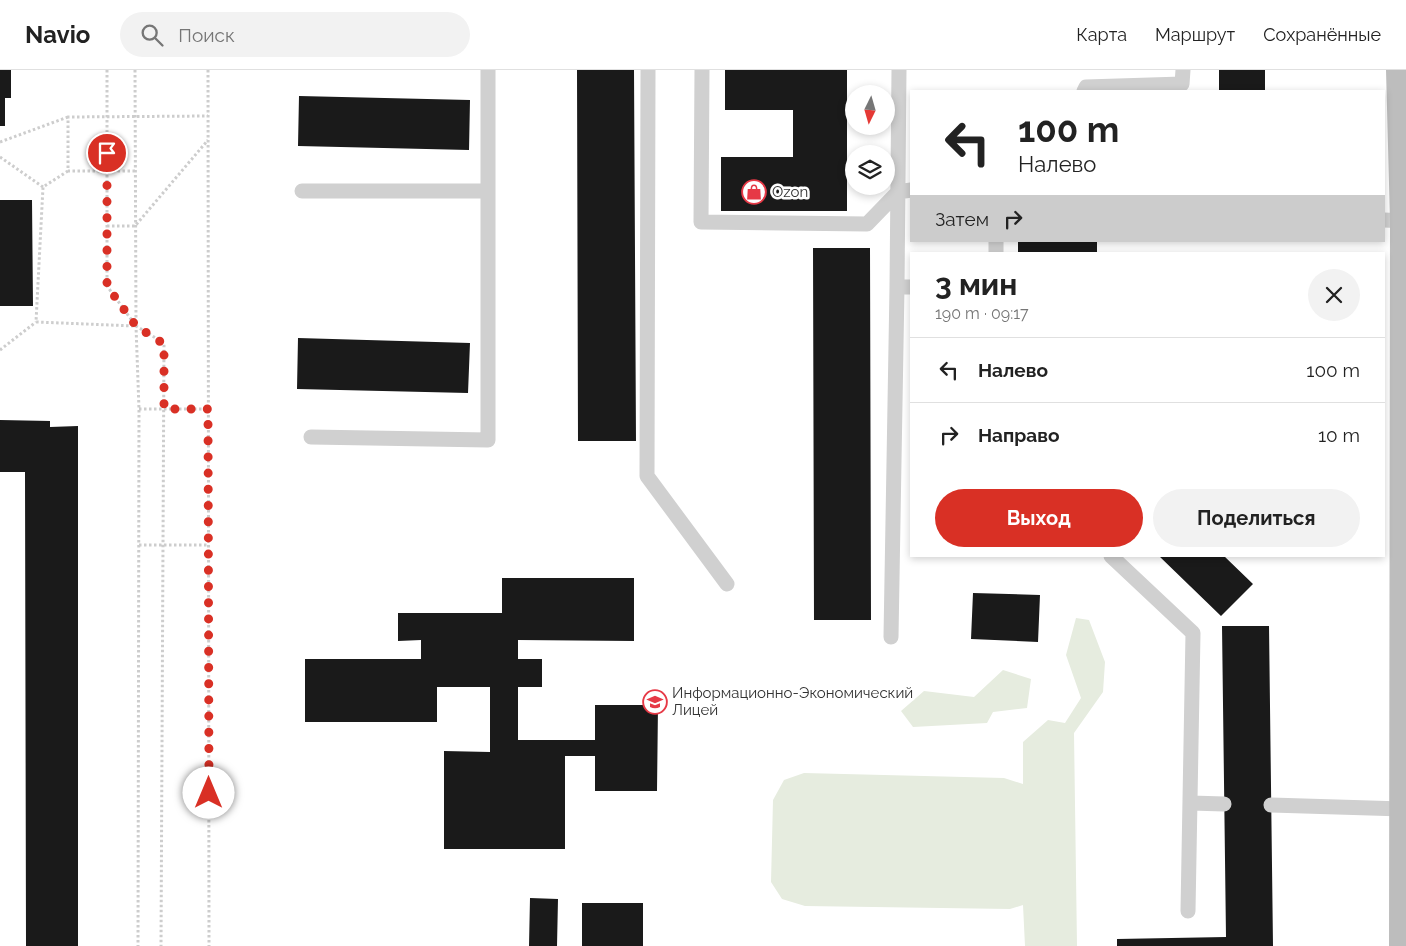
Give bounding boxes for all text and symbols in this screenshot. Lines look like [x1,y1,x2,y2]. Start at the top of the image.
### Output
search box [120,12,470,57]
text: Navio [25,20,90,49]
icon: search [138,21,166,49]
text: Поиск [178,24,235,46]
text: Карта [1076,24,1127,45]
text: Маршрут [1155,24,1235,45]
text: Сохранённые [1263,24,1381,45]
north arrow [845,85,895,135]
map controls [845,85,895,195]
text: 100 m [1018,109,1119,150]
icon: left [935,110,1000,175]
pin [86,132,128,174]
icon: arrive [93,139,121,167]
button: layers [845,145,895,195]
text: Налево [1018,151,1096,177]
shop icon: Ozon [741,179,767,205]
place label: Ozon [772,183,808,201]
icon: right [999,205,1027,233]
text: Затем [935,208,989,230]
text: 3 мин [935,267,1017,302]
button: close [1308,269,1360,321]
text: 190 m · 09:17 [935,304,1028,323]
icon: left [935,356,963,384]
text: Налево [978,359,1048,381]
text: 100 m [1306,359,1360,381]
icon: right [935,421,963,449]
text: Направо [978,424,1059,446]
text: 10 m [1318,424,1360,446]
button: Выход [935,489,1143,547]
button: Поделиться [1153,489,1360,547]
place label: Информационно-Экономический Лицей [672,684,913,719]
school or university icon: Информационно-Экономический Лицей [642,689,668,715]
position arrow [182,766,234,818]

